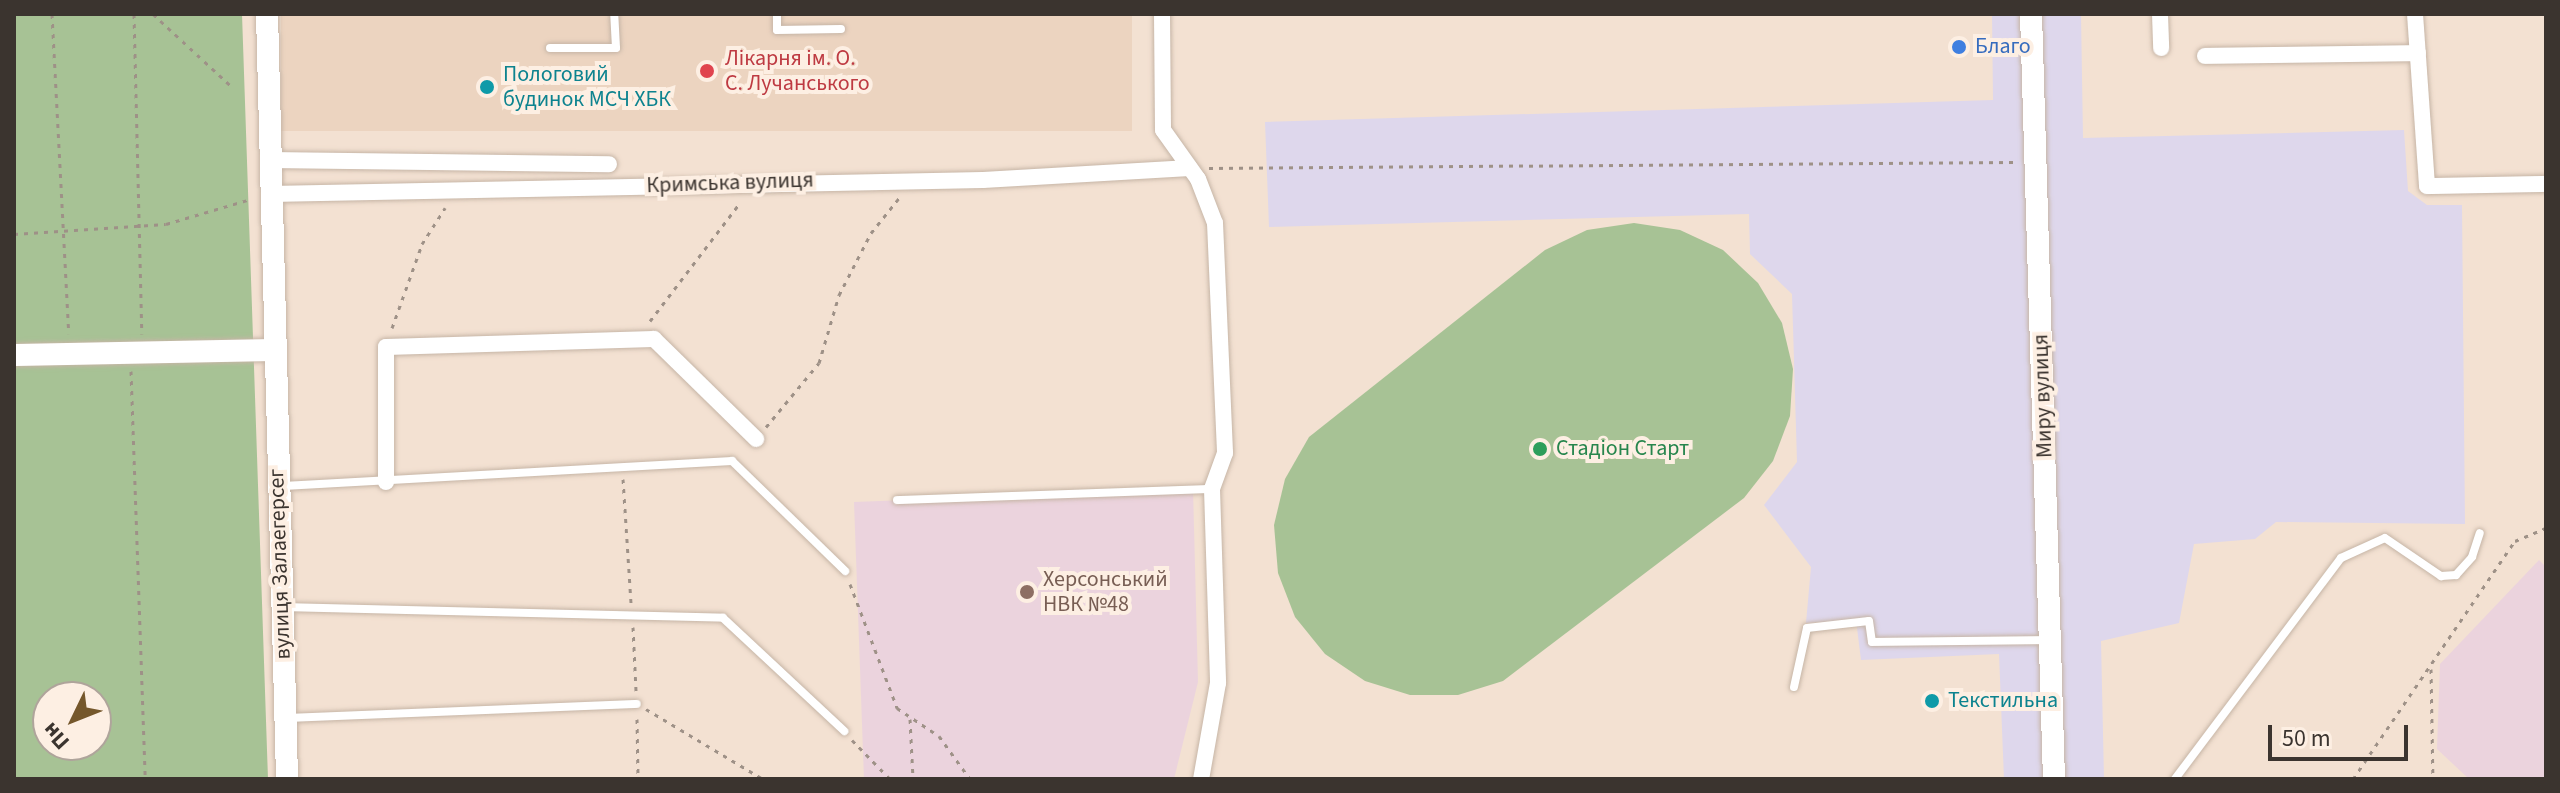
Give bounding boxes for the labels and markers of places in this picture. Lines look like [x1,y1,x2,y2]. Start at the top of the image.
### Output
place label: Благо [1975,34,2031,60]
marker: Благо [1950,38,1968,56]
place label: Лікарня ім. О. С. Лучанського [725,45,870,96]
marker: Лікарня ім. О. С. Лучанського [696,60,718,82]
place label: Пологовий будинок МСЧ ХБК [503,61,671,112]
marker: Пологовий будинок МСЧ ХБК [478,78,496,96]
place label: Стадіон Старт [1556,436,1689,462]
marker: Стадіон Старт [1531,440,1549,458]
place label: Херсонський НВК №48 [1043,566,1168,618]
marker: Херсонський НВК №48 [1018,583,1036,601]
place label: Текстильна [1948,688,2058,714]
marker: Текстильна [1923,692,1941,710]

